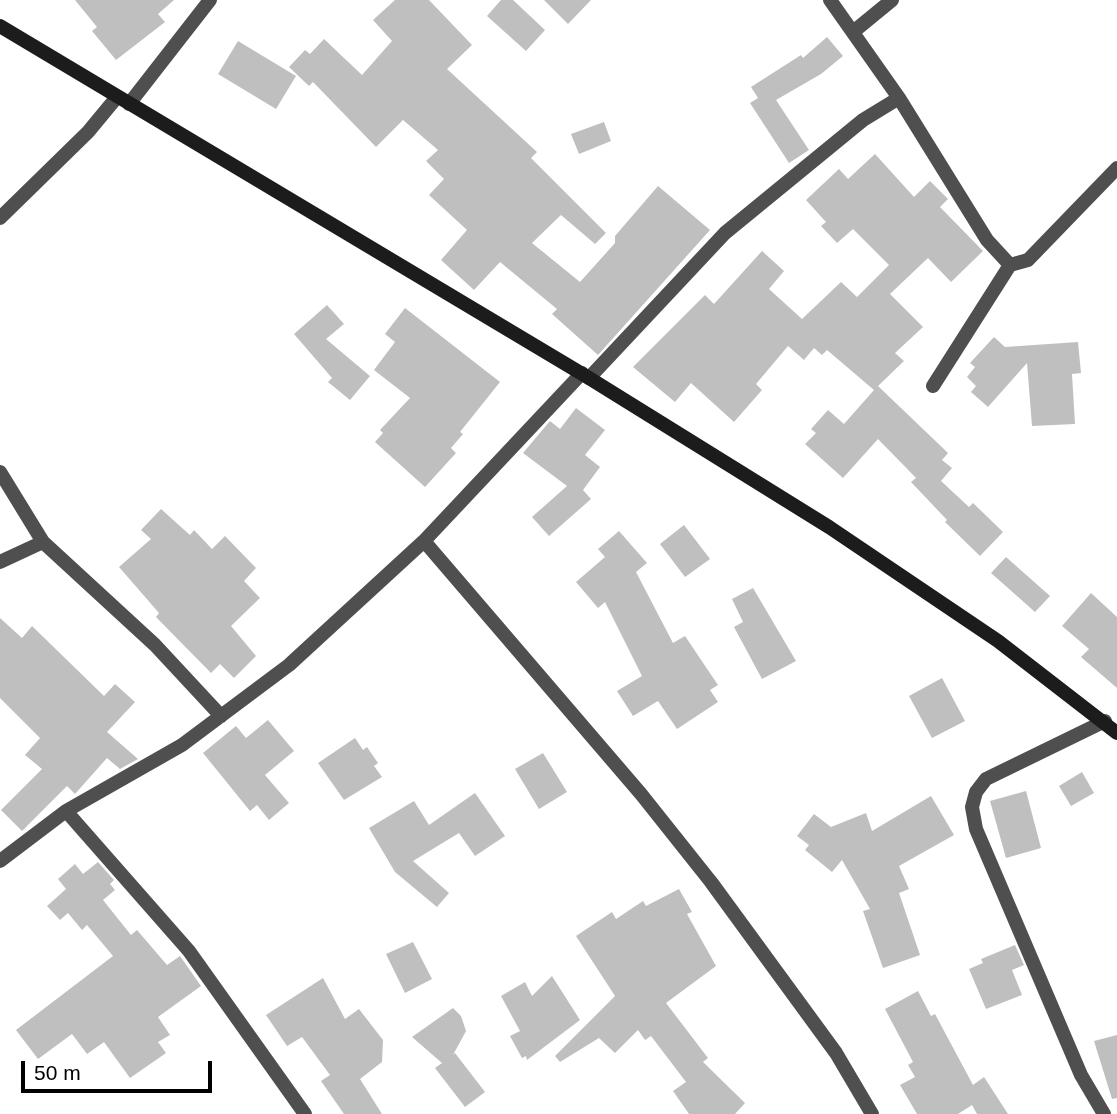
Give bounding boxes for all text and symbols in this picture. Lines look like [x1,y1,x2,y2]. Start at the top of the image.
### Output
scale bar [24,1048,215,1092]
text: 50 m [34,1061,81,1084]

